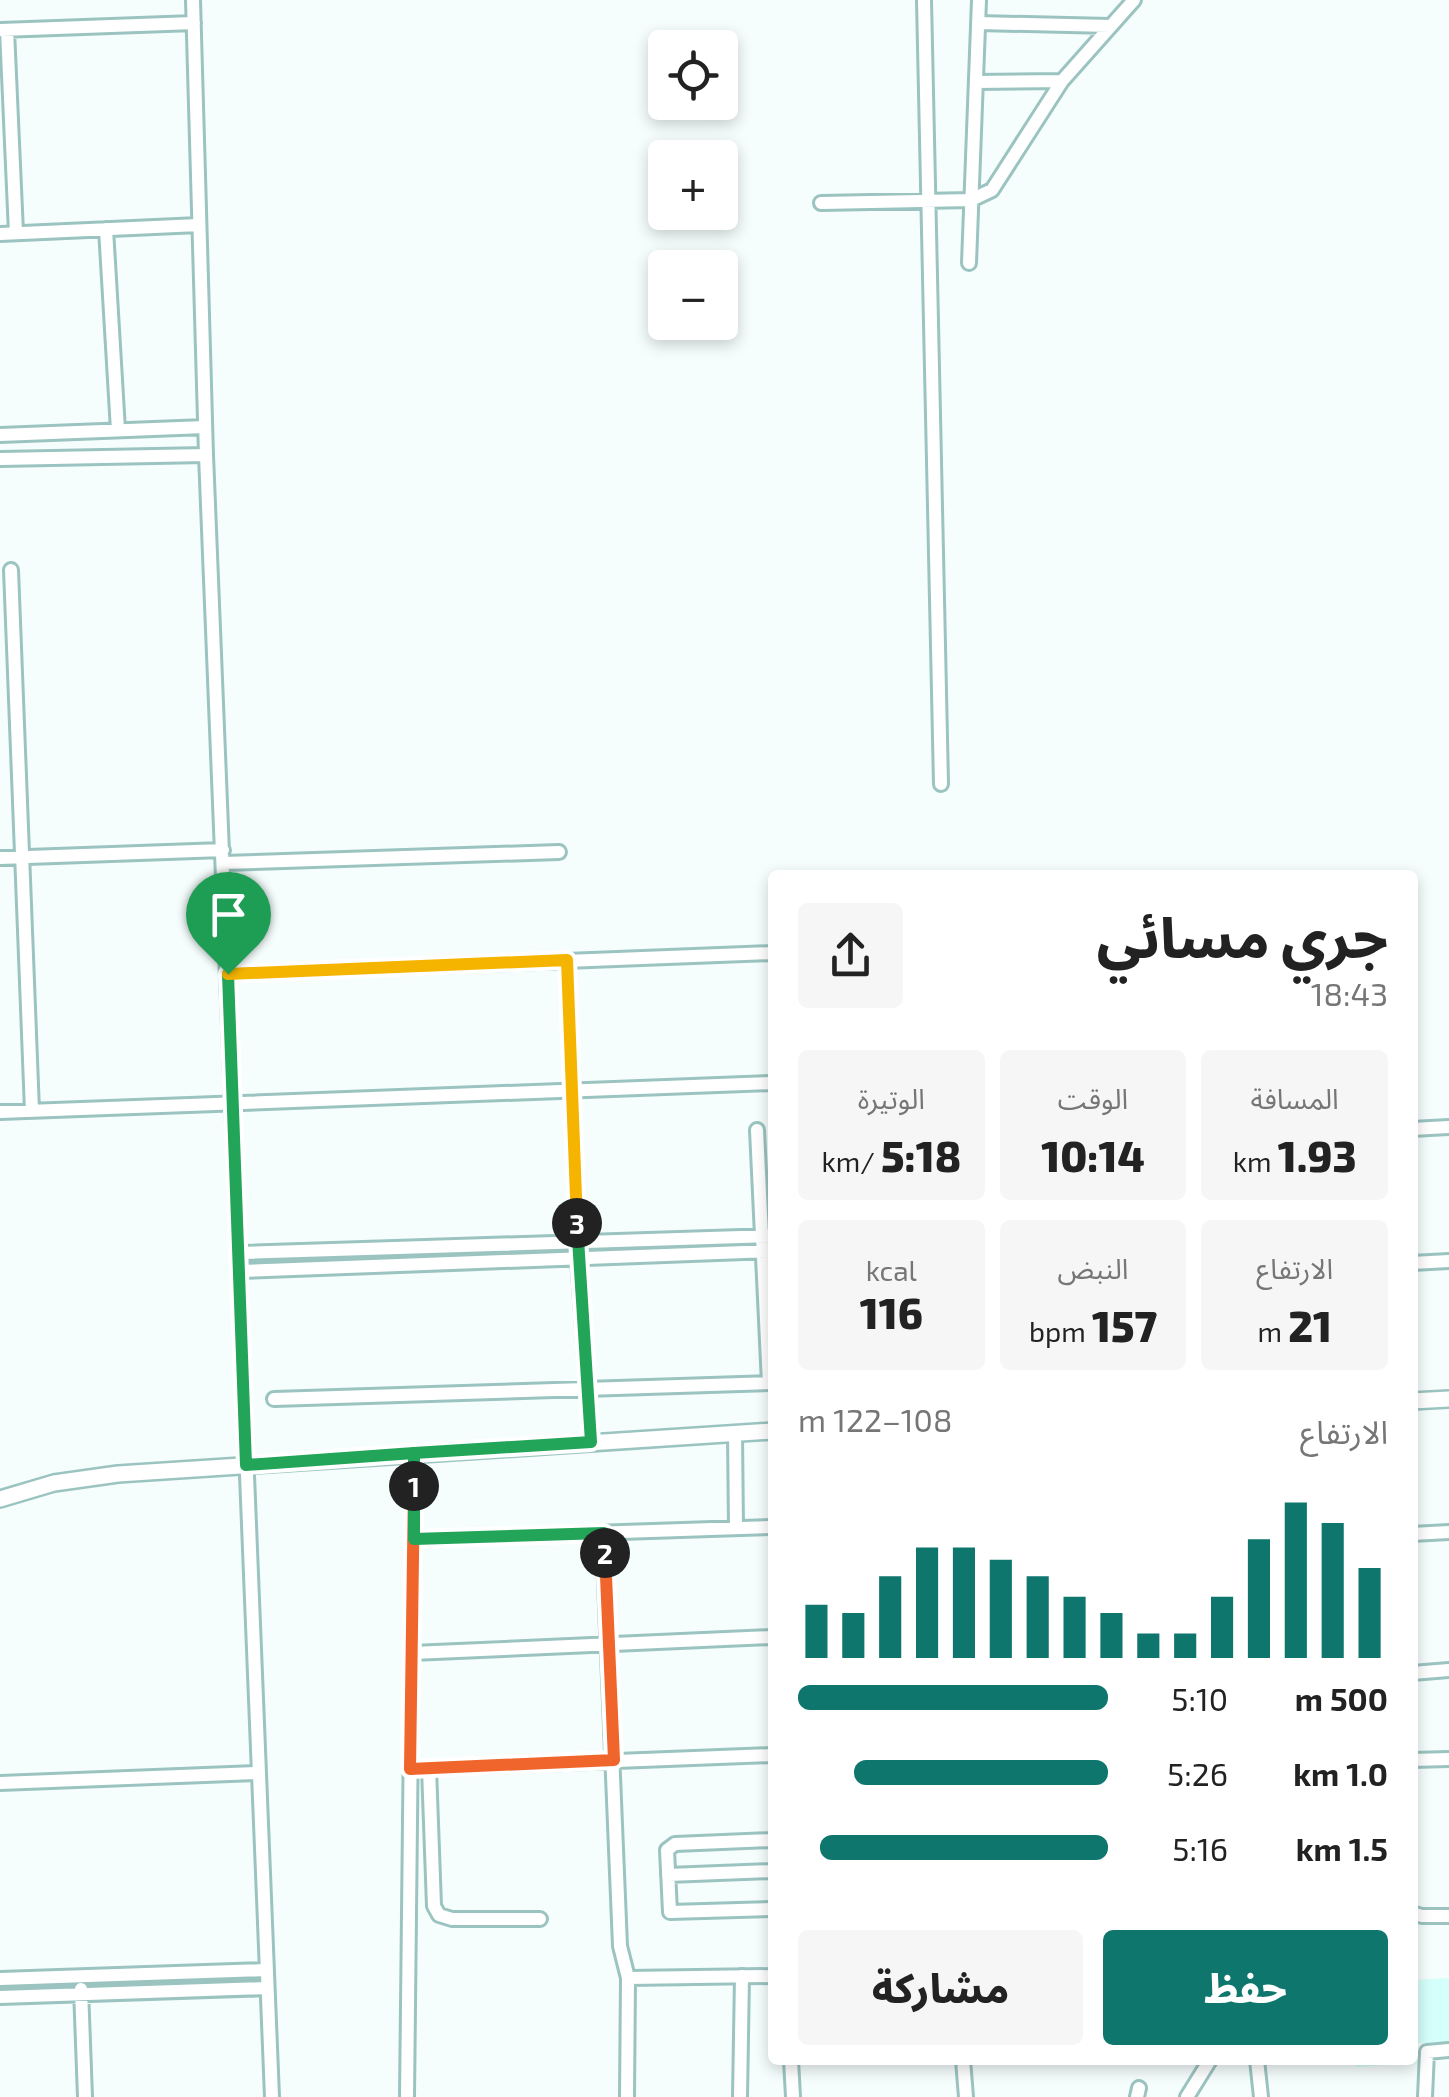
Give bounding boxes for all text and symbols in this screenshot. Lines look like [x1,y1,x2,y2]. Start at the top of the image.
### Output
map controls [648,30,738,340]
button: locate [648,30,738,120]
button: + [648,140,738,230]
button: − [648,250,738,340]
pin [186,872,271,975]
icon: arrive [201,887,256,942]
button: share [798,903,903,1008]
text: جري مسائي [1097,903,1388,969]
text: 18:43 [1311,974,1388,1012]
text: الوتيرة [858,1081,925,1115]
text: الوقت [1058,1081,1128,1115]
text: المسافة [1251,1081,1339,1115]
text: 5:18 [881,1130,961,1180]
text: 10:14 [1041,1130,1145,1180]
text: 1.93 [1278,1130,1357,1180]
text: /km [821,1144,881,1178]
text: km [1233,1144,1278,1178]
pin: 3 [552,1198,602,1248]
text: 3 [569,1206,585,1240]
text: النبض [1058,1251,1129,1285]
text: الارتفاع [1256,1251,1333,1285]
text: kcal [866,1253,917,1287]
text: 116 [860,1287,923,1337]
text: 157 [1092,1300,1157,1350]
text: 21 [1288,1300,1332,1350]
text: bpm [1029,1314,1092,1348]
text: m [1257,1314,1288,1348]
text: 108–122 m [798,1400,952,1438]
text: الارتفاع [1300,1412,1388,1450]
pin: 1 [389,1461,439,1511]
text: 1 [408,1469,420,1503]
pin: 2 [580,1528,630,1578]
text: 2 [597,1536,613,1570]
text: 5:10 [1171,1679,1228,1717]
text: 500 m [1295,1679,1388,1717]
text: 5:26 [1167,1754,1228,1792]
text: 1.0 km [1293,1754,1388,1792]
text: 5:16 [1172,1829,1228,1867]
text: 1.5 km [1296,1829,1388,1867]
button: مشاركة [798,1930,1083,2045]
button: حفظ [1103,1930,1388,2045]

